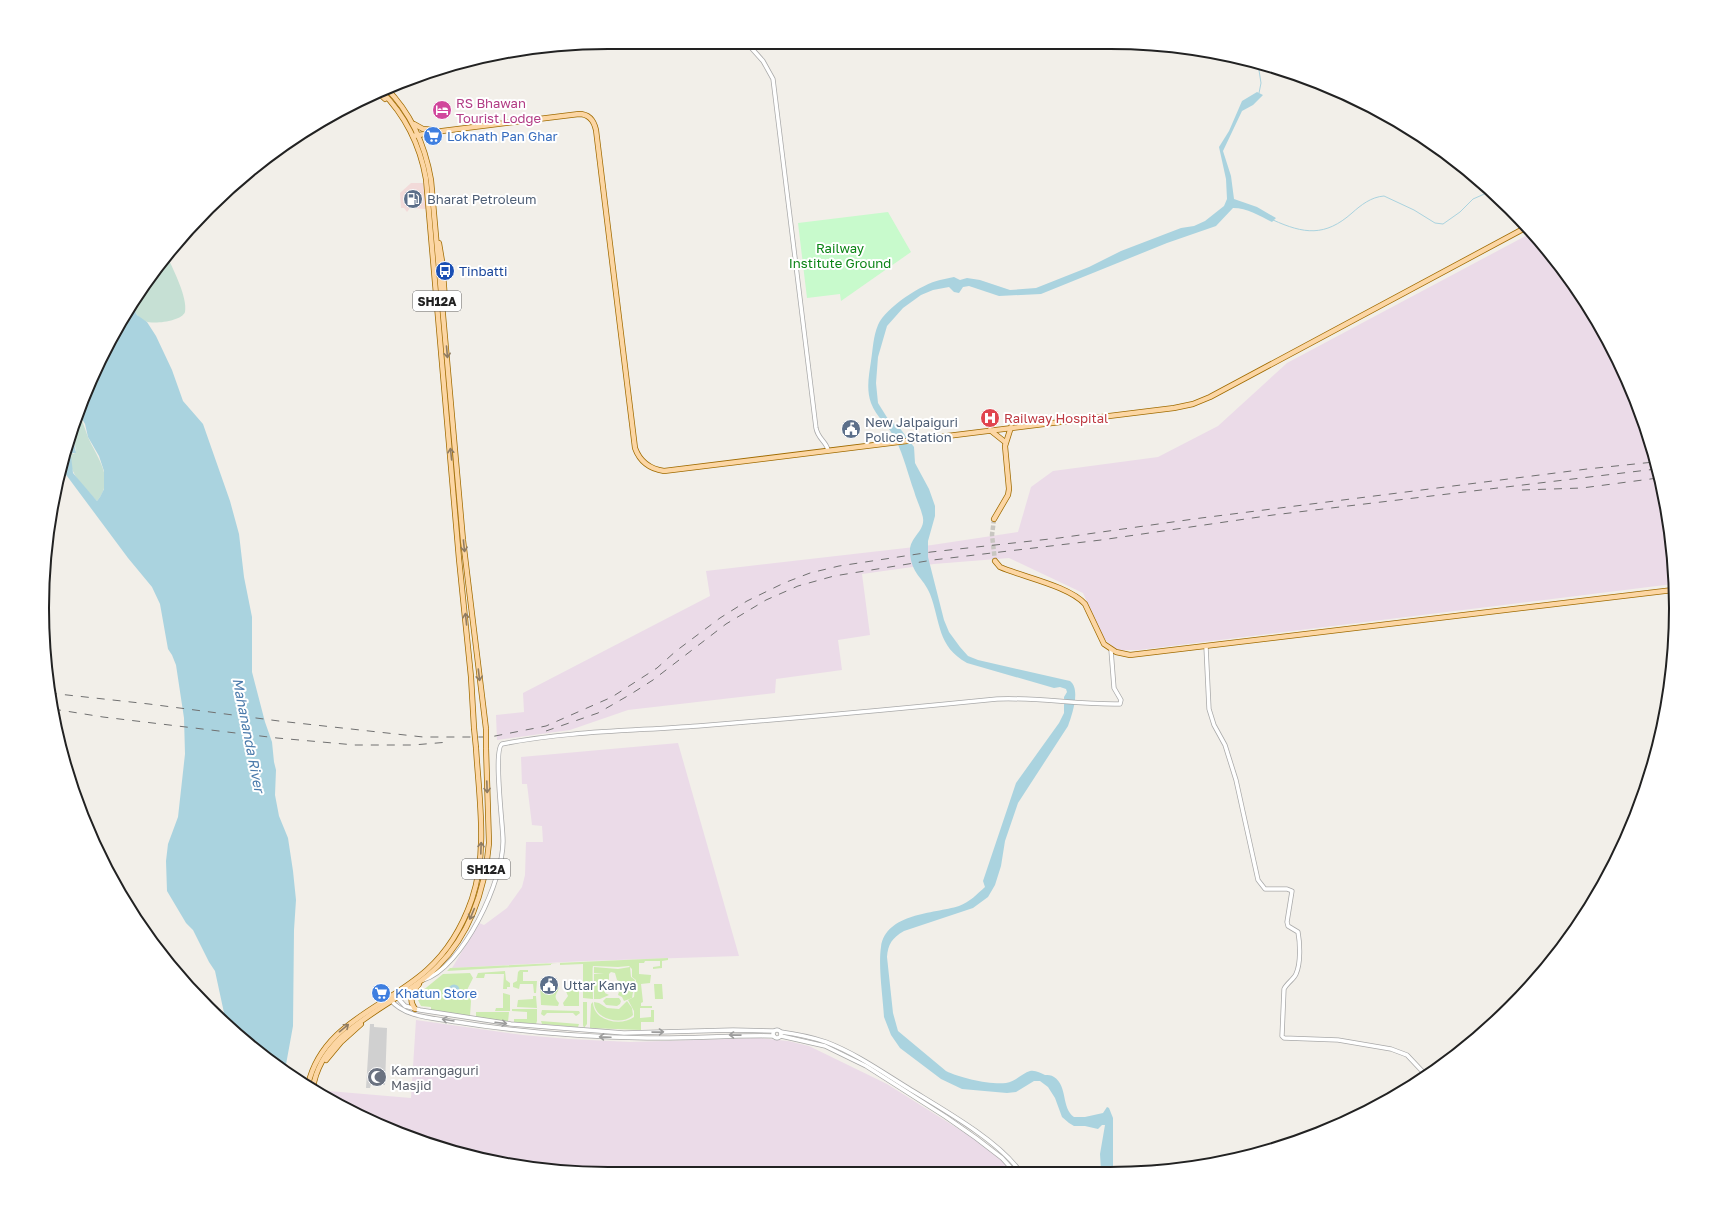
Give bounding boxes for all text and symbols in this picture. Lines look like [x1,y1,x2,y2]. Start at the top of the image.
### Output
place label: RS Bhawan Tourist Lodge [456,95,541,126]
hotel icon: RS Bhawan Tourist Lodge [431,99,453,121]
supermarket icon: Loknath Pan Ghar [422,125,444,147]
place label: Loknath Pan Ghar [447,128,558,144]
fuel station icon: Bharat Petroleum [402,188,424,210]
place label: Bharat Petroleum [427,191,536,207]
park label: Railway Institute Ground [789,240,891,271]
bus stop icon: Tinbatti [434,260,456,282]
place label: Tinbatti [459,263,508,279]
road number: SH12A [413,291,461,311]
one-way arrow [443,345,450,358]
hospital icon: Railway Hospital [979,407,1001,429]
place label: Railway Hospital [1004,410,1108,426]
place label: New Jalpaiguri Police Station [865,414,958,445]
public building icon: New Jalpaiguri Police Station [840,418,862,440]
one-way arrow [447,448,454,461]
one-way arrow [460,539,468,552]
one-way arrow [462,613,469,626]
one-way arrow [476,668,483,681]
water label: Mahananda River [230,676,269,796]
one-way arrow [484,780,491,793]
one-way arrow [477,842,485,855]
road number: SH12A [462,859,510,879]
one-way arrow [468,908,476,920]
public building icon: Uttar Kanya [538,974,560,996]
place label: Uttar Kanya [563,977,637,993]
supermarket icon: Khatun Store [370,982,392,1004]
place label: Khatun Store [395,985,477,1001]
one-way arrow [442,1016,455,1024]
one-way arrow [494,1019,507,1027]
one-way arrow [339,1023,350,1032]
one-way arrow [651,1029,664,1036]
one-way arrow [729,1032,742,1039]
one-way arrow [599,1033,612,1040]
place label: Kamrangaguri Masjid [391,1062,479,1093]
mosque icon: Kamrangaguri Masjid [366,1066,388,1088]

